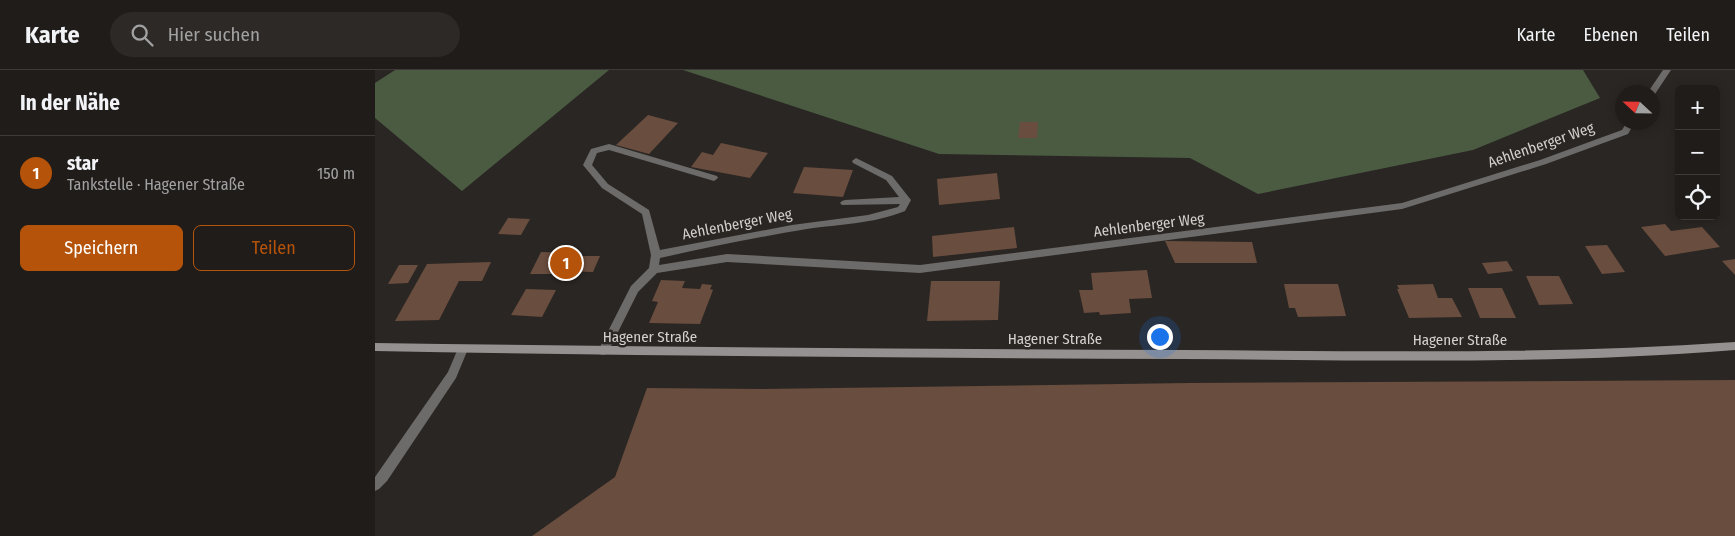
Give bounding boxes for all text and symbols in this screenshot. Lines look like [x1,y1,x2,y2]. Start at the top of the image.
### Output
search box [110,12,460,57]
text: Karte [25,21,80,49]
icon: search [128,21,156,49]
text: Hier suchen [168,23,260,46]
text: Karte [1516,24,1555,46]
text: Ebenen [1583,24,1638,46]
text: Teilen [1666,24,1710,46]
north arrow [1615,85,1660,130]
map controls [1675,85,1720,220]
button: + [1675,85,1720,130]
text: In der Nähe [20,90,120,116]
street label: Aehlenberger Weg [1485,118,1597,172]
button: − [1675,130,1720,175]
text: star [67,152,98,175]
text: 1 [33,164,39,183]
text: 150 m [317,164,355,183]
text: Tankstelle · Hagener Straße [67,175,245,194]
button: locate [1675,175,1720,220]
street label: Aehlenberger Weg [681,205,793,243]
street label: Aehlenberger Weg [1093,209,1205,241]
button: Speichern [20,225,183,271]
button: Teilen [193,225,355,271]
pin: 1 [550,244,582,282]
your location [1147,324,1173,350]
street label: Hagener Straße [603,328,697,346]
street label: Hagener Straße [1008,330,1102,348]
street label: Hagener Straße [1413,331,1507,349]

